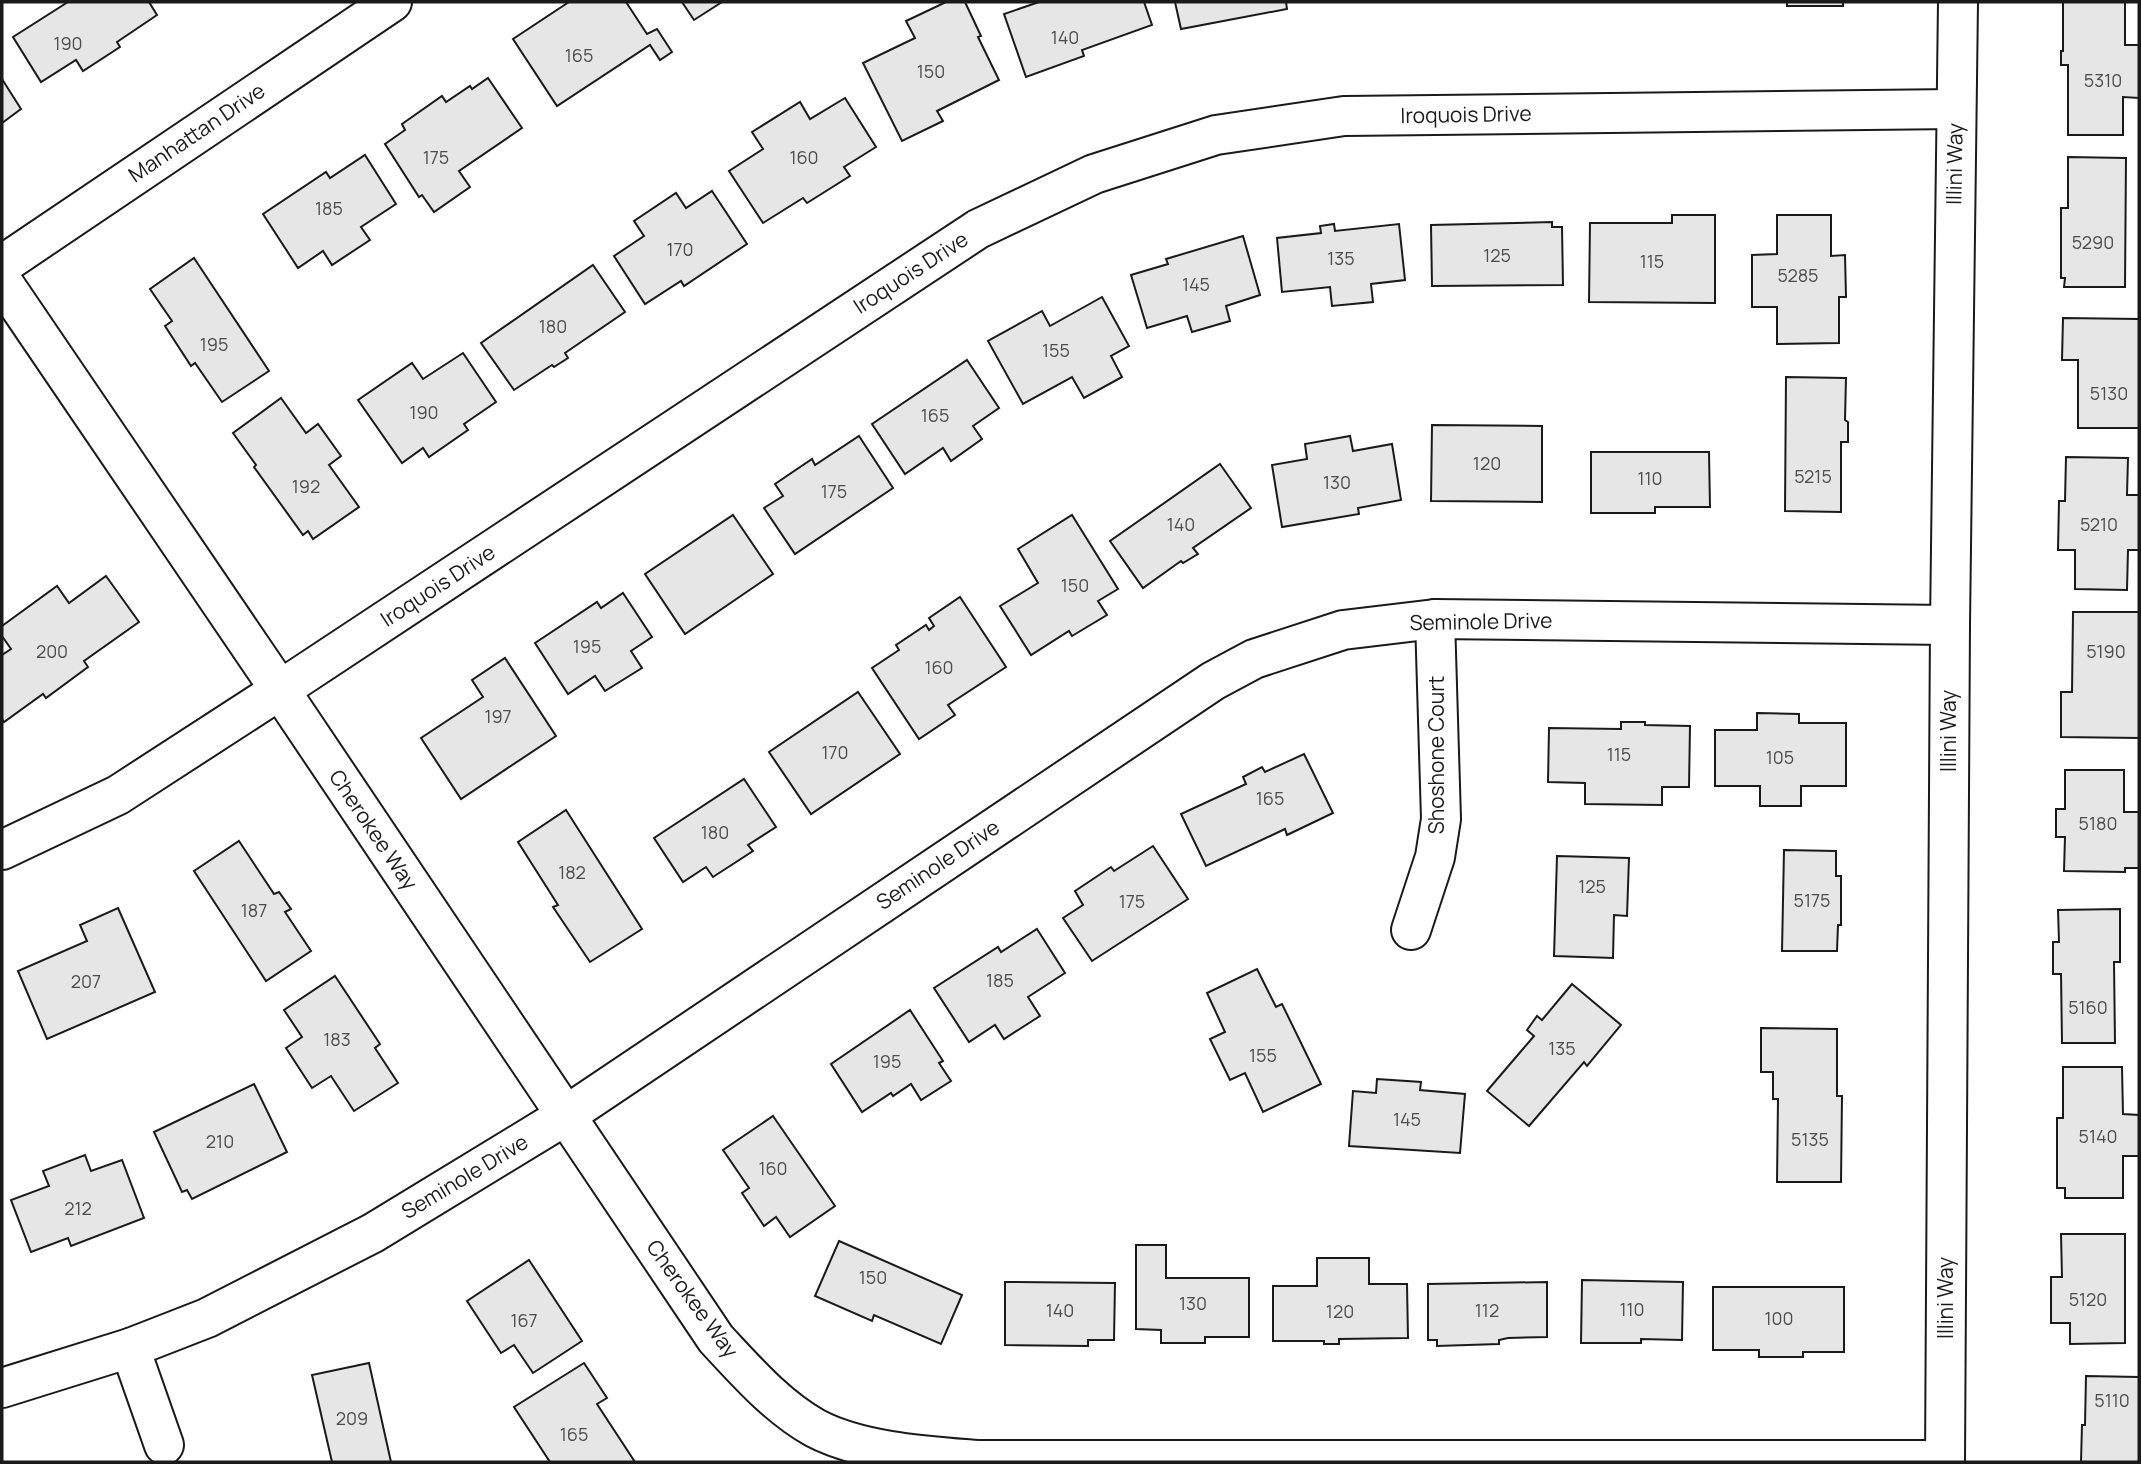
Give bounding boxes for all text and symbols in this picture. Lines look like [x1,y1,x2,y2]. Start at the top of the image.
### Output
house number: 140 [1051,25,1079,49]
house number: 190 [53,31,83,55]
house number: 165 [565,43,593,67]
house number: 150 [917,59,945,83]
house number: 5310 [2084,68,2122,92]
street label: Manhattan Drive [123,76,270,188]
street label: Iroquois Drive [1400,99,1532,129]
street label: Illini Way [1939,123,1969,205]
house number: 175 [423,145,449,169]
house number: 160 [789,145,819,169]
house number: 185 [315,196,343,220]
street label: Iroquois Drive [848,225,973,320]
house number: 5290 [2072,230,2114,254]
house number: 170 [666,237,694,261]
house number: 125 [1483,243,1511,267]
house number: 135 [1327,246,1355,270]
house number: 115 [1640,249,1664,273]
house number: 5285 [1778,263,1819,287]
house number: 145 [1182,272,1210,296]
house number: 180 [539,314,567,338]
house number: 195 [200,332,228,356]
house number: 155 [1042,338,1070,362]
house number: 5130 [2090,381,2128,405]
house number: 190 [409,400,439,424]
house number: 165 [921,403,949,427]
house number: 120 [1473,451,1501,475]
house number: 5215 [1794,464,1832,488]
house number: 110 [1637,466,1663,490]
house number: 130 [1323,470,1351,494]
house number: 192 [292,474,320,498]
house number: 175 [821,479,847,503]
house number: 140 [1167,512,1195,536]
house number: 5210 [2080,512,2118,536]
street label: Iroquois Drive [375,538,500,633]
house number: 150 [1061,573,1089,597]
street label: Seminole Drive [1409,606,1553,636]
house number: 195 [573,634,601,658]
house number: 200 [36,639,68,663]
house number: 5190 [2086,639,2126,663]
house number: 160 [924,655,954,679]
street label: Shoshone Court [1422,676,1450,834]
street label: Illini Way [1934,690,1962,772]
house number: 197 [485,704,512,728]
house number: 170 [821,740,849,764]
house number: 115 [1607,742,1631,766]
house number: 105 [1766,745,1794,769]
street label: Cherokee Way [323,764,424,895]
house number: 165 [1256,786,1284,810]
house number: 5180 [2079,811,2117,835]
street label: Seminole Drive [870,813,1005,916]
house number: 180 [701,820,729,844]
house number: 182 [558,860,586,884]
house number: 125 [1578,874,1606,898]
house number: 5175 [1794,888,1830,912]
house number: 175 [1119,889,1145,913]
house number: 187 [241,898,267,922]
house number: 185 [986,968,1014,992]
house number: 207 [71,969,101,993]
house number: 5160 [2068,995,2108,1019]
house number: 183 [323,1027,351,1051]
house number: 135 [1548,1036,1576,1060]
house number: 155 [1249,1043,1277,1067]
house number: 195 [873,1049,901,1073]
house number: 145 [1393,1107,1421,1131]
house number: 5140 [2078,1124,2118,1148]
street label: Seminole Drive [396,1127,533,1225]
house number: 5135 [1791,1127,1829,1151]
house number: 210 [206,1129,234,1153]
house number: 160 [758,1156,788,1180]
house number: 212 [64,1196,92,1220]
street label: Cherokee Way [641,1234,745,1363]
street label: Illini Way [1931,1257,1959,1339]
house number: 150 [859,1265,887,1289]
house number: 5120 [2069,1287,2107,1311]
house number: 130 [1179,1291,1207,1315]
house number: 110 [1619,1297,1645,1321]
house number: 140 [1046,1298,1074,1322]
house number: 112 [1475,1298,1499,1322]
house number: 120 [1326,1299,1354,1323]
house number: 100 [1765,1306,1793,1330]
house number: 167 [510,1308,538,1332]
house number: 5110 [2094,1388,2130,1412]
house number: 209 [336,1406,368,1430]
house number: 165 [560,1422,588,1446]

